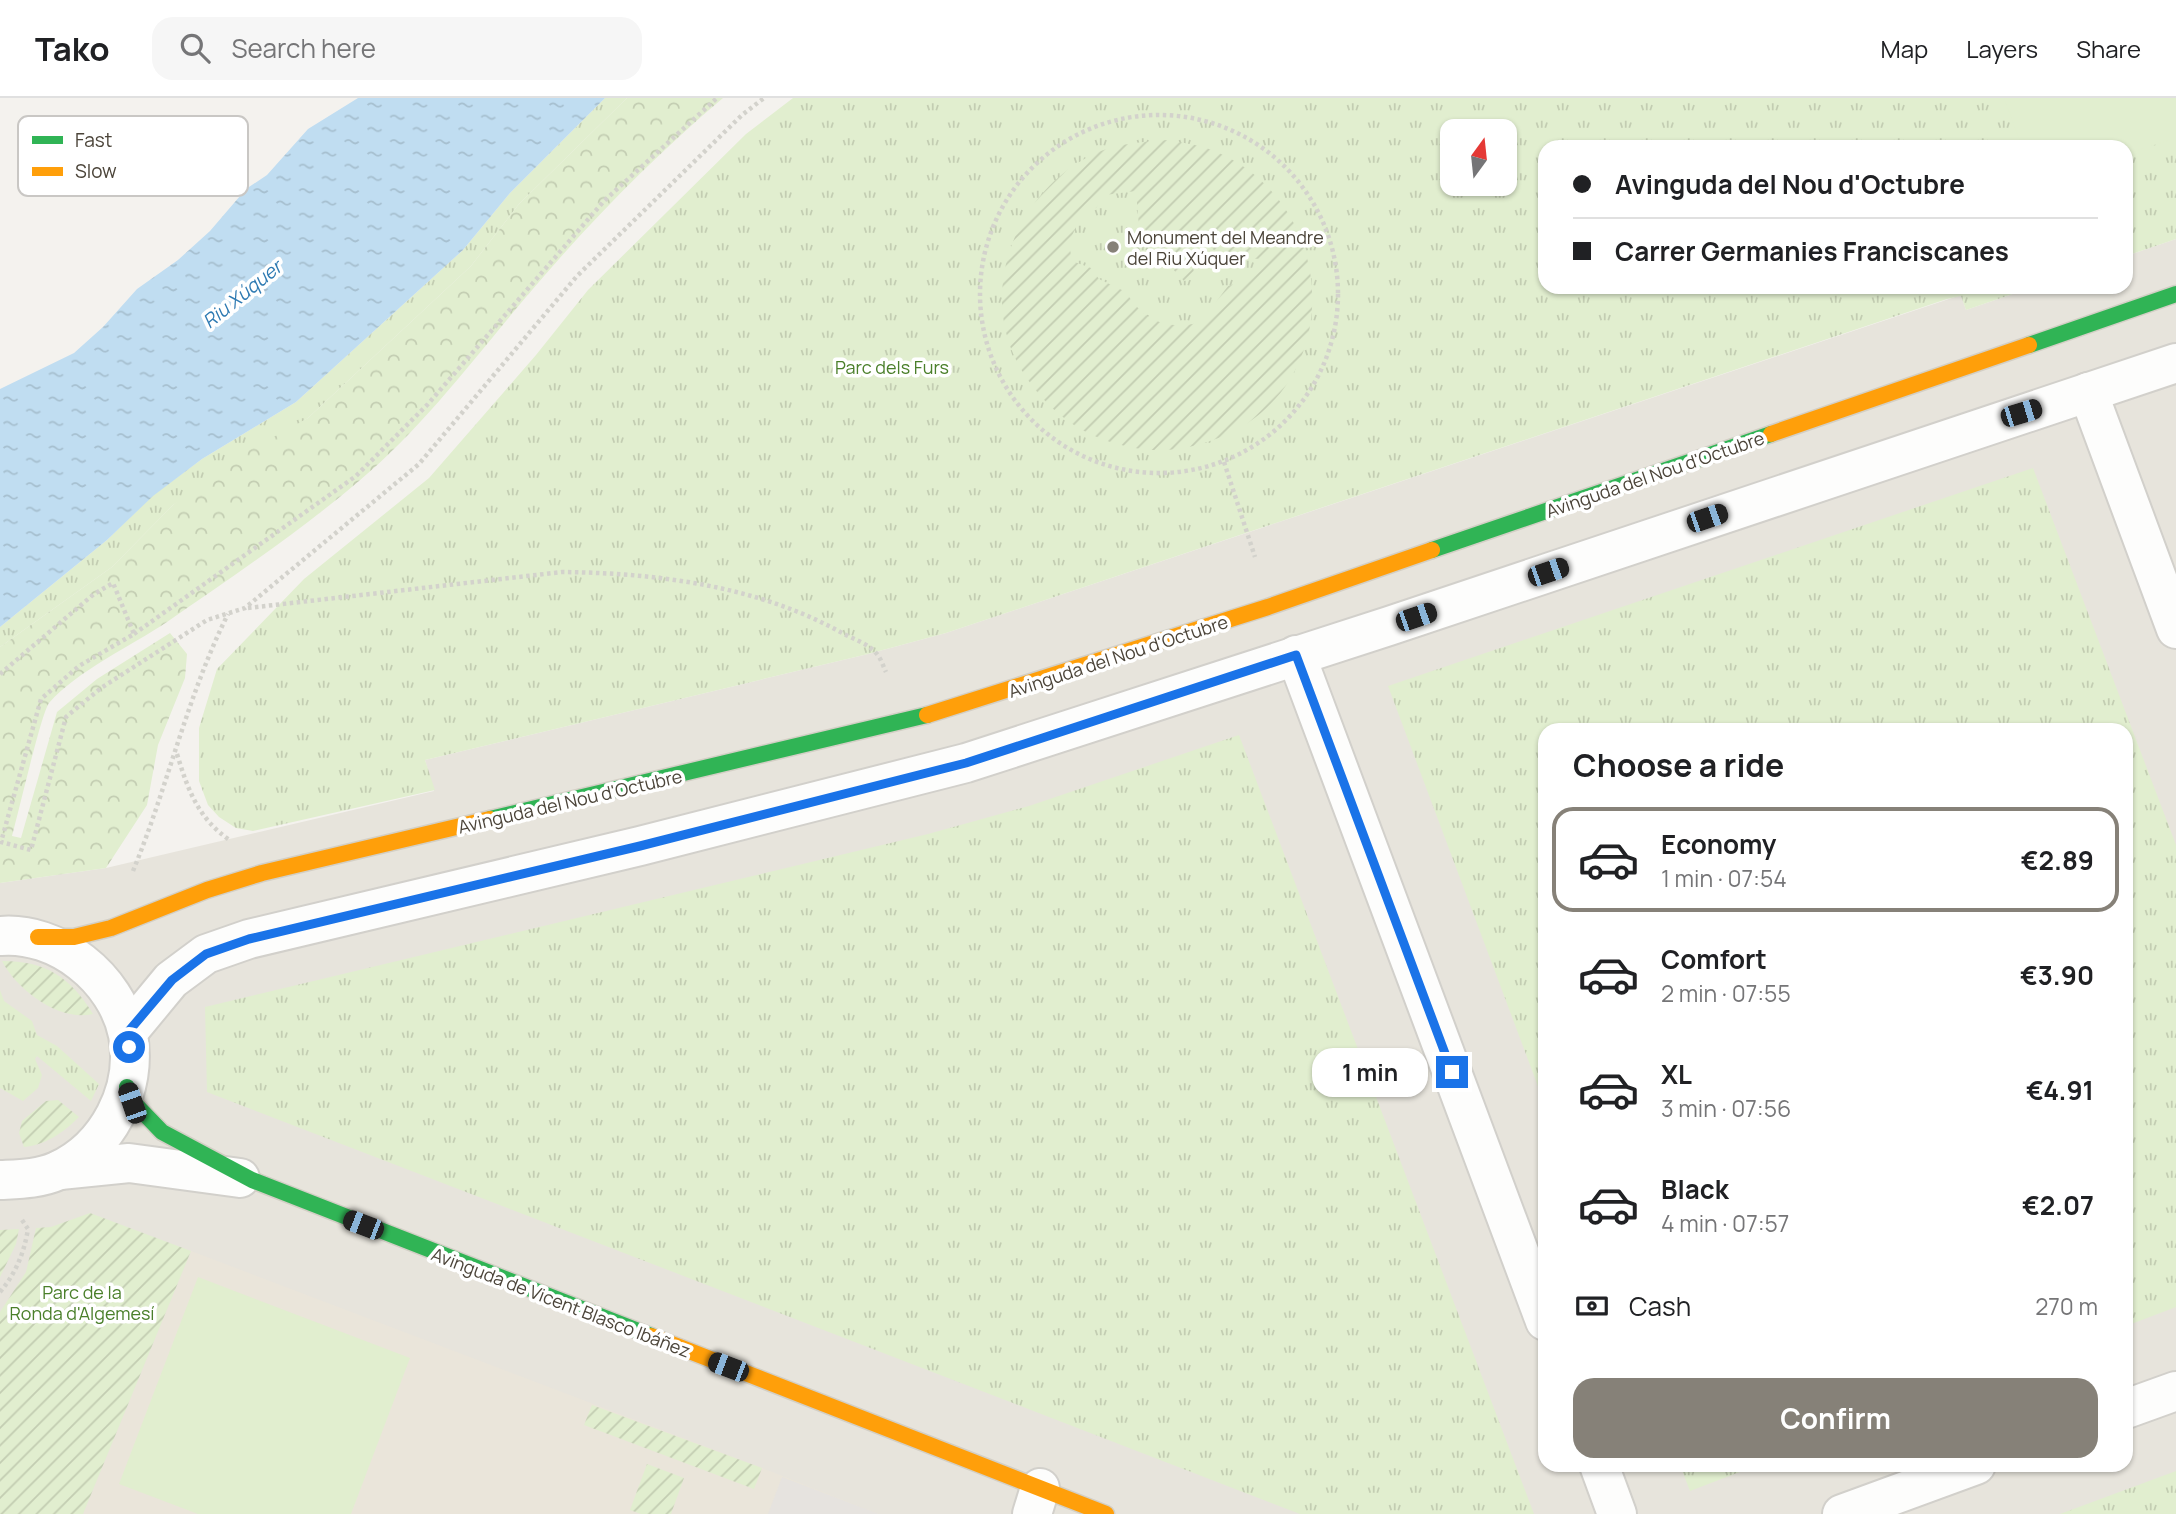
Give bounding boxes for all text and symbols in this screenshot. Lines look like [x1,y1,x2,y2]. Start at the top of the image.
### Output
search box [152,17,642,80]
text: Tako [35,26,110,71]
icon: search [176,29,214,67]
text: Search here [232,30,376,66]
text: Map [1881,32,1928,65]
text: Layers [1966,32,2038,65]
text: Share [2076,32,2141,65]
legend [18,116,248,196]
north arrow [1440,119,1517,196]
map controls [1440,119,1517,196]
text: Fast [75,127,112,153]
text: Slow [75,158,117,184]
text: Avinguda del Nou d'Octubre [1615,166,1965,202]
place label: Monument del Meandre del Riu Xúquer [1127,225,1324,270]
text: Carrer Germanies Franciscanes [1615,233,2009,269]
marker: Monument del Meandre del Riu Xúquer [1105,239,1121,255]
water label: Riu Xúquer [197,253,289,334]
park label: Parc dels Furs [835,355,949,379]
car [1998,397,2045,429]
street label: Avinguda del Nou d'Octubre [1543,425,1767,523]
car [1684,501,1731,535]
car [1525,555,1572,589]
car [1393,600,1440,634]
street label: Avinguda del Nou d'Octubre [1005,609,1231,703]
text: Choose a ride [1573,743,1784,787]
street label: Avinguda del Nou d'Octubre [456,763,684,839]
text: Economy [1661,826,1776,862]
icon: car [1577,828,1640,891]
text: €2.89 [2021,842,2094,878]
text: 1 min · 07:54 [1661,862,1787,894]
text: Comfort [1661,941,1767,977]
icon: car [1577,943,1640,1006]
text: €3.90 [2020,957,2094,993]
text: 2 min · 07:55 [1661,977,1791,1009]
route start [113,1031,145,1063]
callout: 1 min [1312,1048,1428,1096]
text: 1 min [1342,1056,1398,1088]
route end [1436,1056,1468,1088]
text: XL [1661,1056,1692,1092]
icon: car [1577,1058,1640,1121]
text: €4.91 [2026,1072,2094,1108]
car [116,1080,149,1126]
text: 3 min · 07:56 [1661,1092,1791,1124]
text: Black [1661,1171,1729,1207]
icon: car [1577,1173,1640,1236]
text: €2.07 [2022,1187,2094,1223]
text: 4 min · 07:57 [1661,1207,1789,1239]
car [340,1208,387,1242]
street label: Avinguda de Vicent Blasco Ibáñez [428,1241,694,1363]
park label: Parc de la Ronda d'Algemesí [9,1280,155,1325]
icon: cash [1573,1287,1611,1325]
text: Cash [1629,1288,1691,1324]
text: 270 m [2035,1290,2098,1322]
car [705,1350,752,1384]
button: Confirm [1573,1378,2098,1458]

